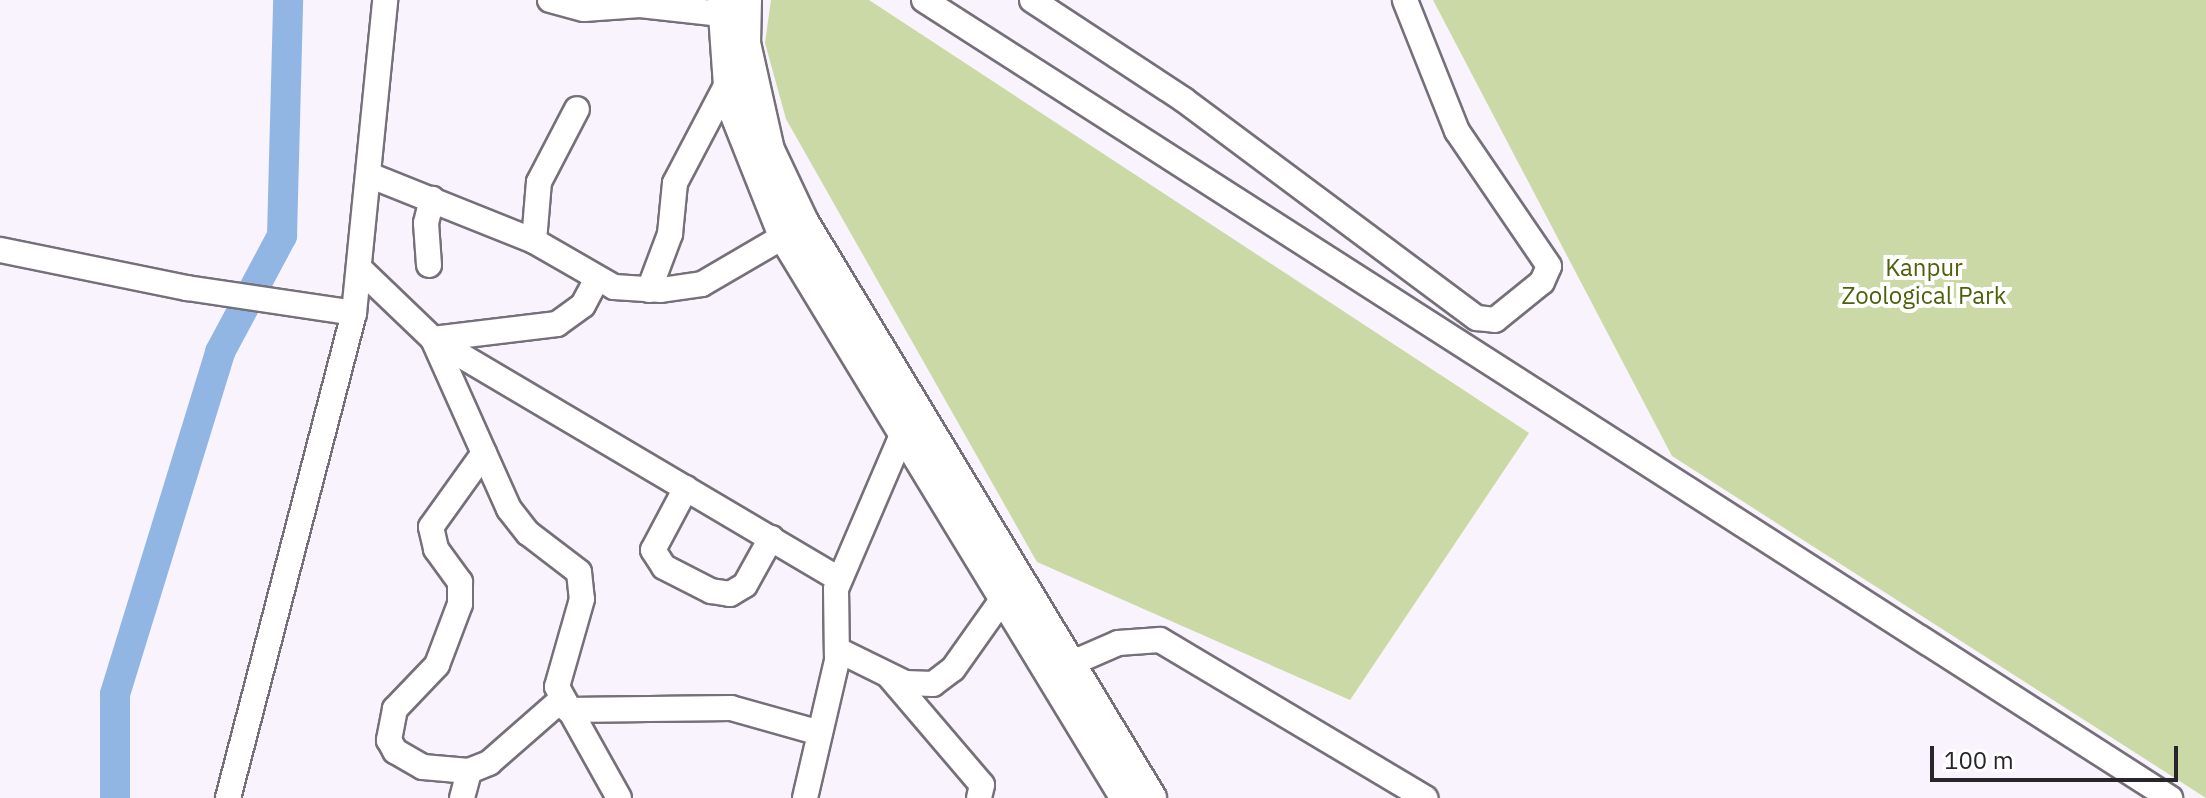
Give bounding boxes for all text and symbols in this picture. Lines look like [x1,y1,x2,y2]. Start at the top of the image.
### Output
park label: Kanpur Zoological Park [1842,254,2006,310]
scale bar [1934,730,2182,780]
text: 100 m [1944,744,2014,776]

